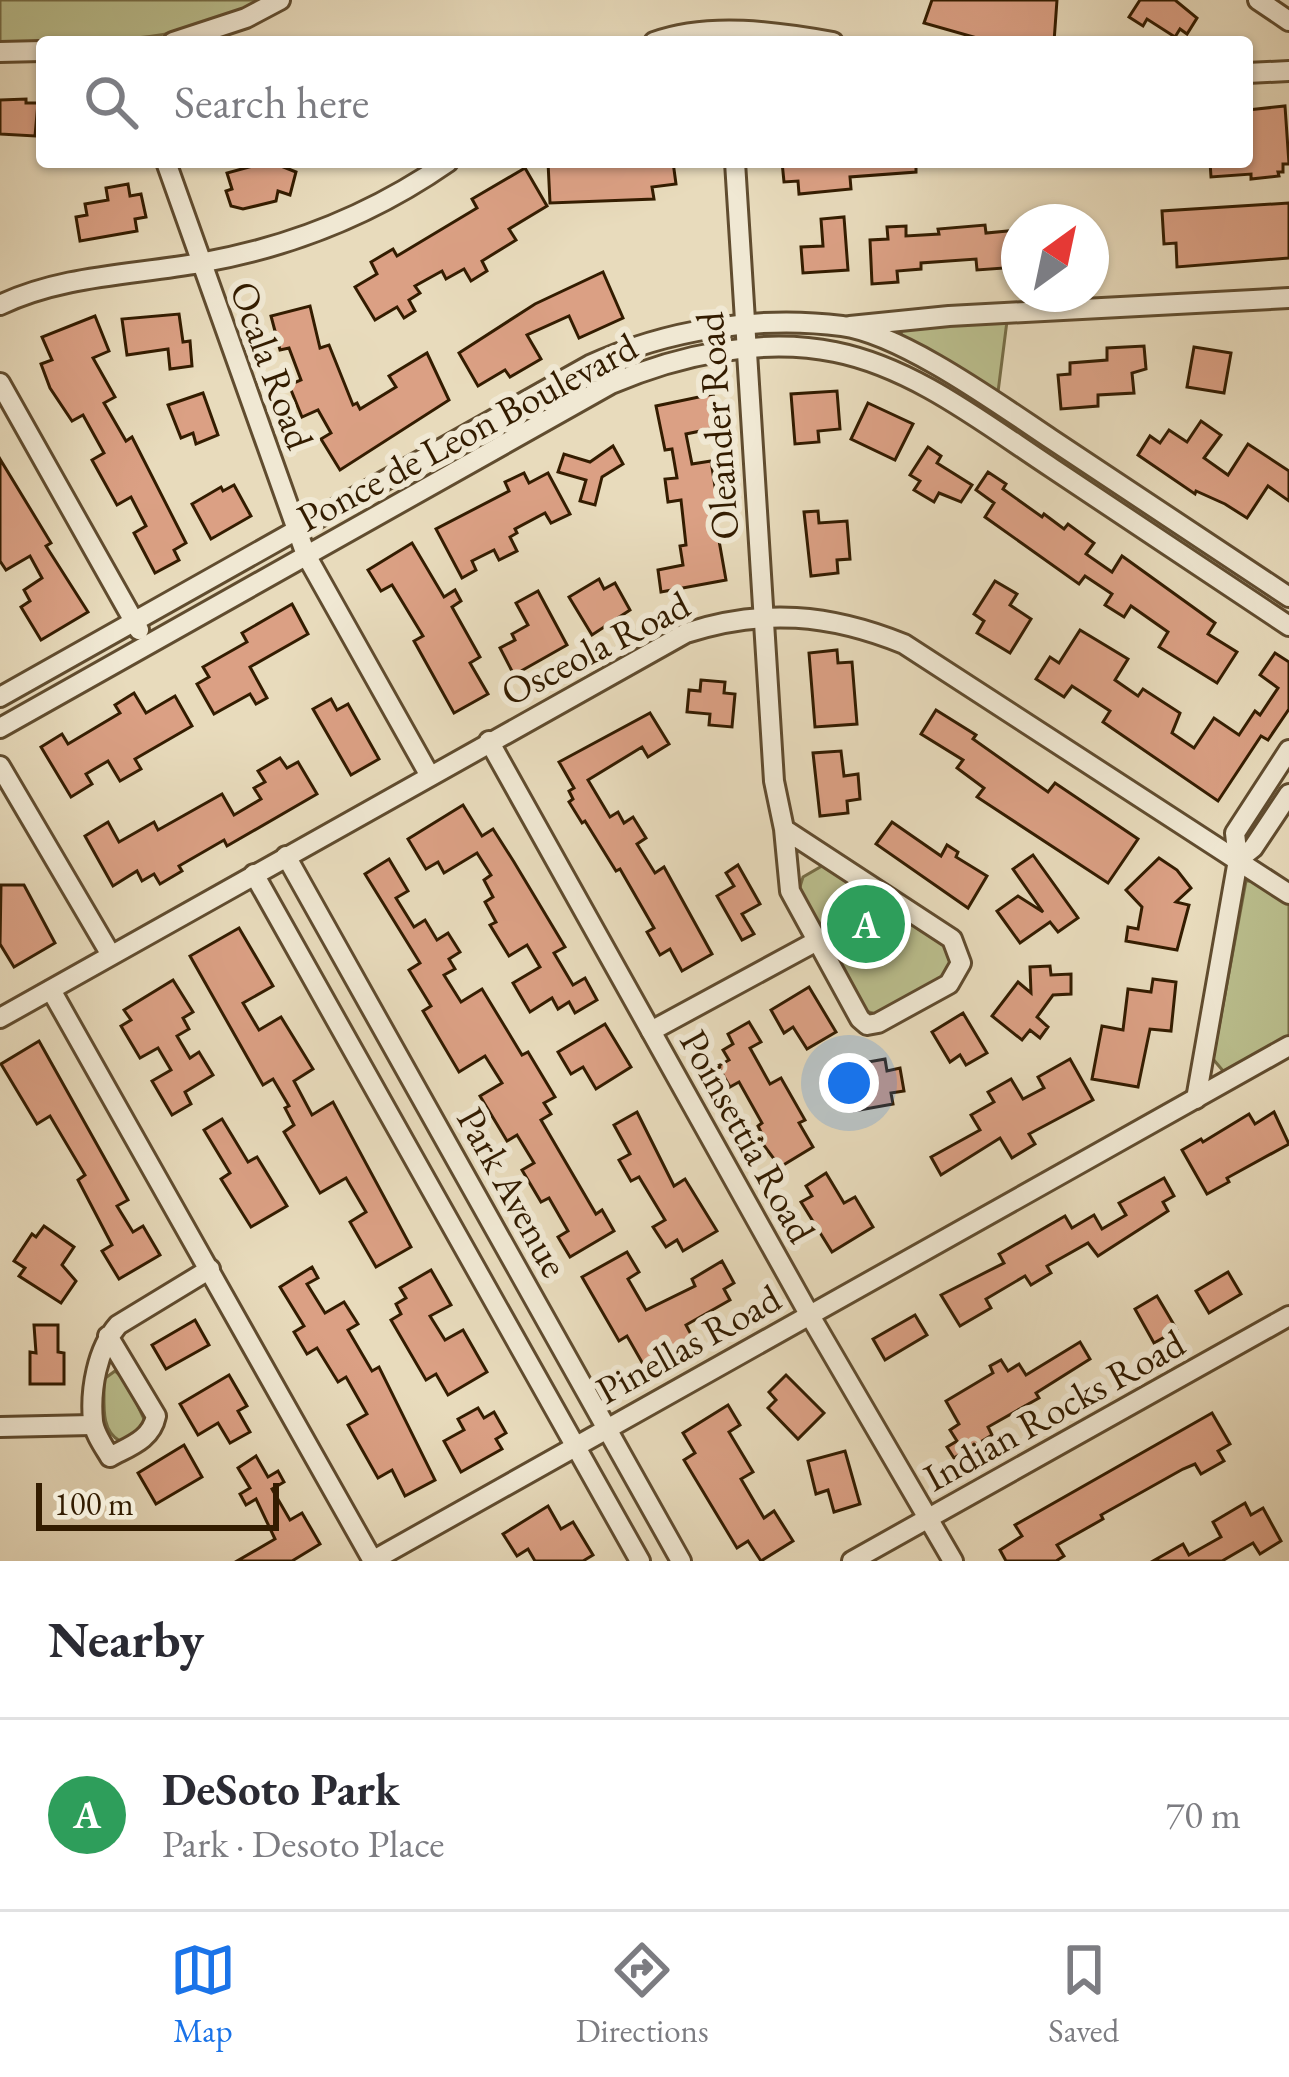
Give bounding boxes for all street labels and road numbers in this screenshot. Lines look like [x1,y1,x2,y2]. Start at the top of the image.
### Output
street label: Ocala Road [218,274,326,456]
street label: Oleander Road [684,310,750,541]
street label: Ponce de Leon Boulevard [288,321,646,543]
street label: Osceola Road [492,579,698,717]
street label: Poinsettia Road [669,1020,828,1252]
street label: Park Avenue [446,1098,580,1286]
street label: Pinellas Road [587,1272,789,1416]
street label: Indian Rocks Road [915,1317,1194,1503]

